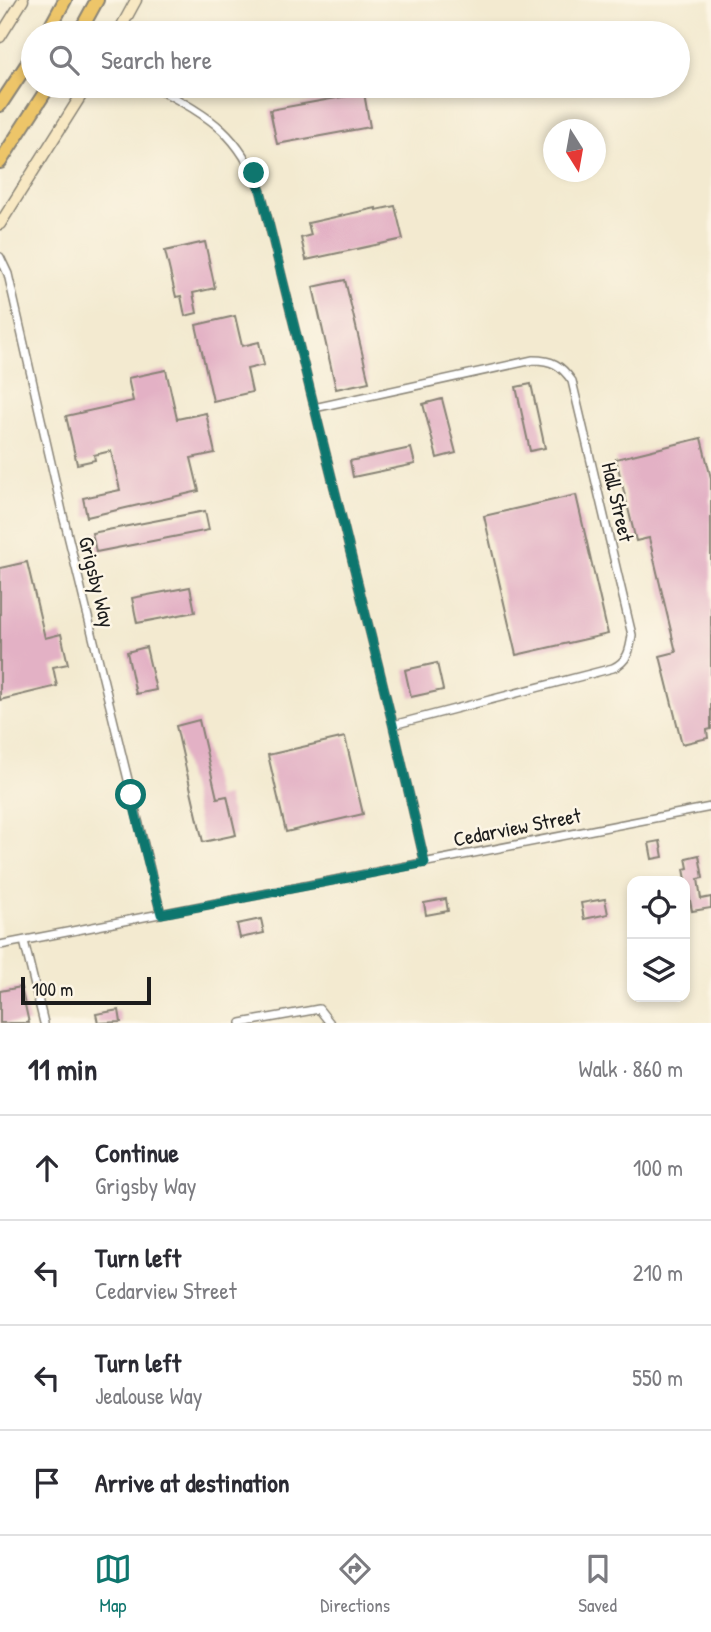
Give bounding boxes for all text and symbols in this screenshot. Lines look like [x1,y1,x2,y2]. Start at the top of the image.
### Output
search box [21,21,690,98]
icon: search [45,41,83,79]
text: Search here [101,42,212,77]
north arrow [543,119,606,182]
route end [238,157,269,188]
street label: Hall Street [595,459,641,545]
street label: Grigsby Way [72,534,122,631]
route start [115,779,146,810]
street label: Cedarview Street [451,800,584,854]
map controls [627,876,690,1002]
button: locate [627,876,690,939]
button: layers [627,939,690,1002]
scale bar [21,974,150,1006]
text: 100 m [32,976,73,1002]
text: 11 min [28,1049,97,1089]
text: Walk · 860 m [579,1053,683,1084]
text: Continue [95,1135,179,1170]
icon: ahead [28,1149,66,1187]
text: 100 m [633,1152,683,1183]
text: Grigsby Way [95,1170,197,1201]
text: Turn left [95,1240,181,1275]
icon: left [28,1254,66,1292]
text: 210 m [633,1257,683,1288]
text: Cedarview Street [95,1275,237,1306]
text: Turn left [95,1345,181,1380]
icon: left [28,1359,66,1397]
text: 550 m [632,1362,683,1393]
text: Jealouse Way [95,1380,202,1411]
icon: arrive [28,1464,66,1502]
text: Arrive at destination [95,1465,290,1500]
tab: Map [94,1550,132,1618]
tab: Directions [320,1550,390,1618]
tab: Saved [578,1550,617,1618]

